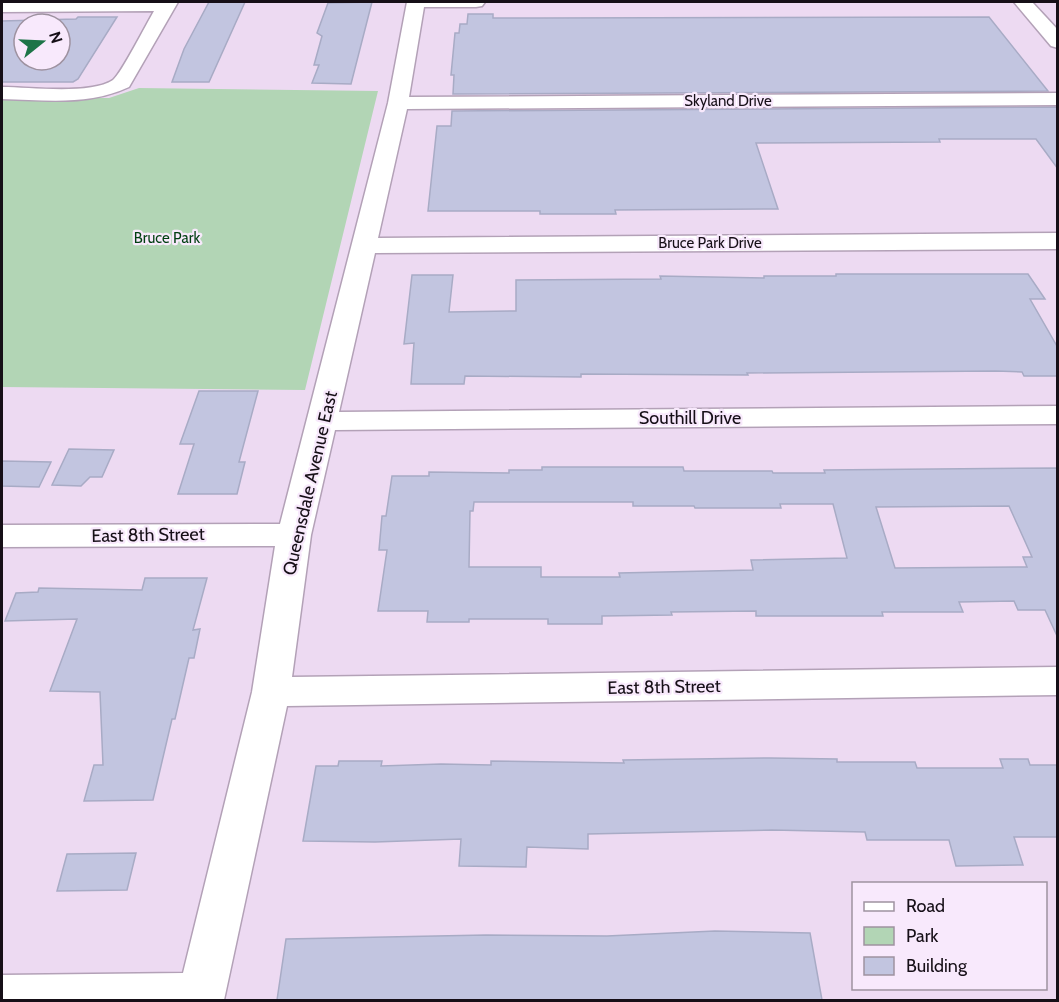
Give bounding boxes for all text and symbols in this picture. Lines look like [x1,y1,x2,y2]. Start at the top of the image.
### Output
north arrow [12,12,72,72]
text: N [45,29,67,46]
street label: Skyland Drive [684,92,772,110]
park label: Bruce Park [134,229,200,247]
street label: Bruce Park Drive [658,234,762,252]
street label: Queensdale Avenue East [278,389,342,577]
street label: Southill Drive [639,407,741,429]
street label: East 8th Street [91,523,205,547]
street label: East 8th Street [607,675,721,699]
legend [852,882,1047,990]
text: Road [906,895,945,917]
text: Park [906,925,939,947]
text: Building [906,955,968,977]

